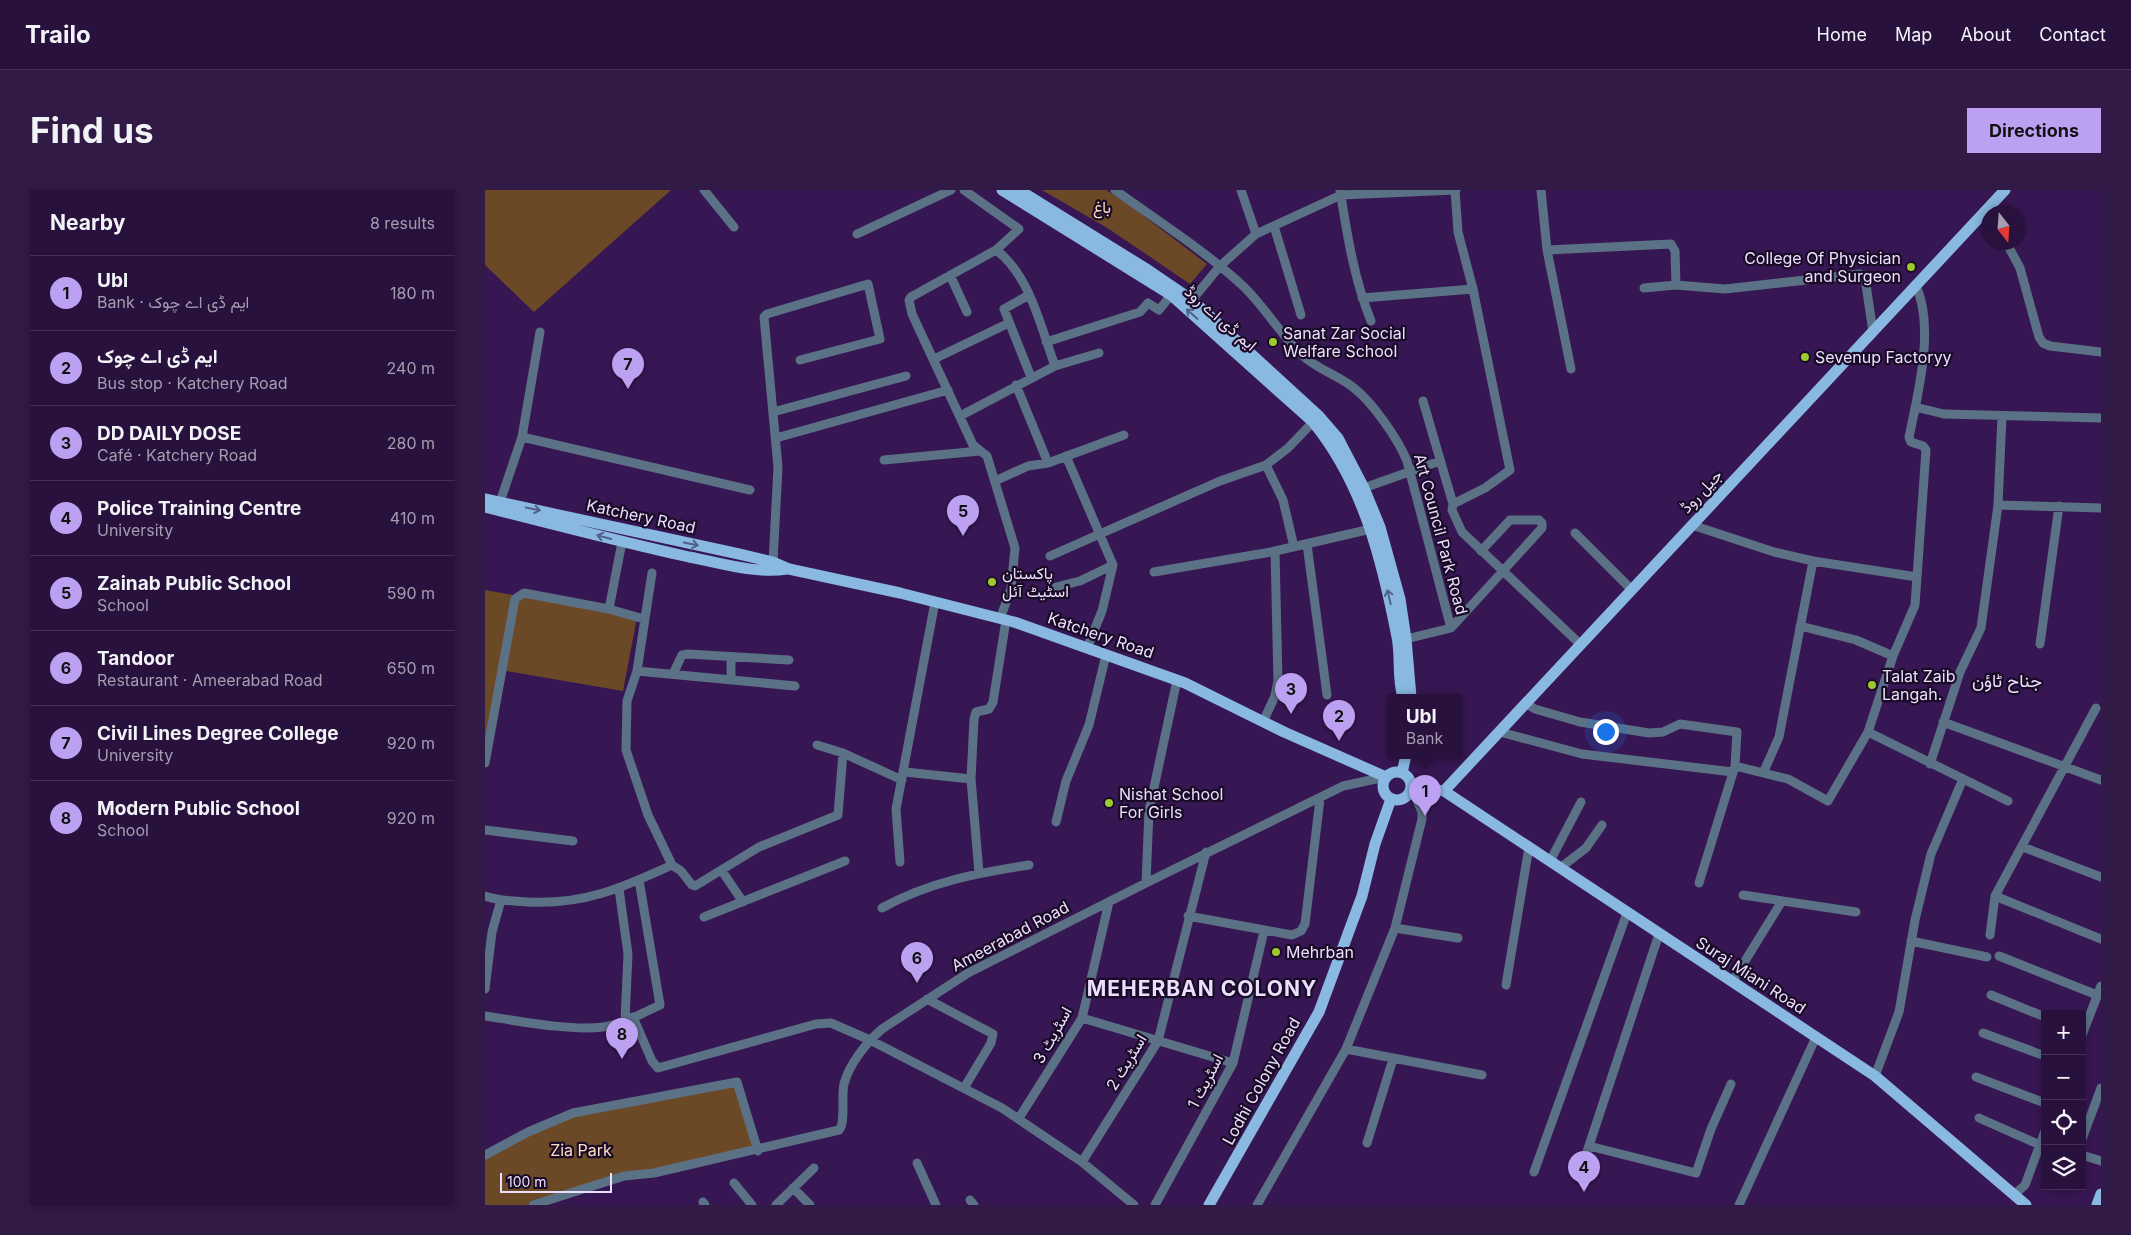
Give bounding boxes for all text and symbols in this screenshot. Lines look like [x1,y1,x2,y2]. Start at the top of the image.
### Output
text: Trailo [25,20,91,49]
text: Home [1817,24,1867,45]
text: Map [1895,24,1932,45]
text: About [1960,24,2011,45]
text: Contact [2039,24,2106,45]
button: Directions [1967,108,2101,153]
text: Find us [30,109,154,151]
park label: باغ [1093,197,1111,219]
north arrow [1981,205,2026,250]
text: Nearby [50,210,125,235]
text: 8 results [370,213,435,233]
place label: College Of Physician and Surgeon [1744,248,1901,286]
marker: College Of Physician and Surgeon [1905,261,1917,273]
text: Ubl [97,269,128,292]
street label: ایم ڈی اے روڈ [1180,281,1261,356]
text: 1 [63,283,69,303]
text: 180 m [390,283,435,303]
text: Bank · ایم ڈی اے چوک [97,292,249,312]
one-way arrow [1186,308,1199,320]
place label: Sanat Zar Social Welfare School [1283,323,1406,361]
marker: Sanat Zar Social Welfare School [1267,336,1279,348]
text: ایم ڈی اے چوک [97,345,218,368]
place label: Sevenup Factoryy [1815,347,1952,367]
pin: 7 [612,348,644,389]
marker: Sevenup Factoryy [1799,351,1811,363]
text: 2 [61,358,71,378]
text: 240 m [387,358,435,378]
text: Bus stop · Katchery Road [97,373,288,393]
text: DD DAILY DOSE [97,422,241,445]
text: 3 [61,433,71,453]
text: 280 m [387,433,435,453]
text: Café · Katchery Road [97,445,257,465]
street label: Art Council Park Road [1410,451,1472,617]
street label: جیل روڈ [1676,465,1727,518]
street label: Katchery Road [585,495,697,537]
pin: 5 [947,495,979,536]
text: Police Training Centre [97,497,301,520]
one-way arrow [524,505,540,514]
text: 4 [61,508,71,528]
text: 410 m [390,508,435,528]
text: University [97,520,173,540]
one-way arrow [596,532,612,542]
one-way arrow [683,540,699,549]
place label: پاکستان اسٹیٹ آئل [1002,563,1069,602]
text: Zainab Public School [97,572,291,595]
marker: پاکستان اسٹیٹ آئل [986,576,998,588]
text: 5 [61,583,71,603]
text: 590 m [387,583,435,603]
one-way arrow [1384,590,1393,606]
text: School [97,595,149,615]
street label: Katchery Road [1045,607,1157,663]
text: Tandoor [97,647,174,670]
text: 6 [61,658,71,678]
text: 650 m [387,658,435,678]
place label: Talat Zaib Langah. [1882,666,1955,704]
text: Restaurant · Ameerabad Road [97,670,322,690]
district label: جناح ٹاؤن [1972,670,2042,693]
pin: 3 [1275,673,1307,714]
marker: Talat Zaib Langah. [1866,679,1878,691]
popup [1387,694,1462,759]
pin: 2 [1323,700,1355,741]
text: Ubl [1406,705,1437,728]
your location [1593,719,1619,745]
text: Civil Lines Degree College [97,722,339,745]
text: Bank [1406,728,1443,748]
text: 7 [61,733,71,753]
text: 920 m [387,733,435,753]
text: University [97,745,173,765]
pin: 1 [1409,775,1441,816]
place label: Nishat School For Girls [1119,784,1223,822]
text: Modern Public School [97,797,300,820]
marker: Nishat School For Girls [1103,797,1115,809]
text: 8 [61,808,71,828]
text: 920 m [387,808,435,828]
text: School [97,820,149,840]
street label: Ameerabad Road [948,897,1072,975]
street label: Suraj Miani Road [1692,932,1810,1018]
pin: 6 [901,942,933,983]
place label: Mehrban [1286,942,1354,962]
marker: Mehrban [1270,946,1282,958]
district label: MEHERBAN COLONY [1087,976,1317,1001]
street label: اسٹریٹ 3 [1028,1003,1077,1068]
map controls [2041,1010,2086,1190]
button: + [2041,1010,2086,1055]
street label: Lodhi Colony Road [1218,1014,1304,1148]
pin: 8 [606,1018,638,1059]
street label: اسٹریٹ 2 [1101,1030,1151,1094]
street label: اسٹریٹ 1 [1183,1050,1228,1112]
button: − [2041,1055,2086,1100]
button: locate [2041,1100,2086,1145]
park label: Zia Park [550,1140,612,1160]
button: layers [2041,1145,2086,1190]
pin: 4 [1568,1151,1600,1192]
scale bar [500,1170,613,1193]
text: 100 m [507,1173,547,1190]

